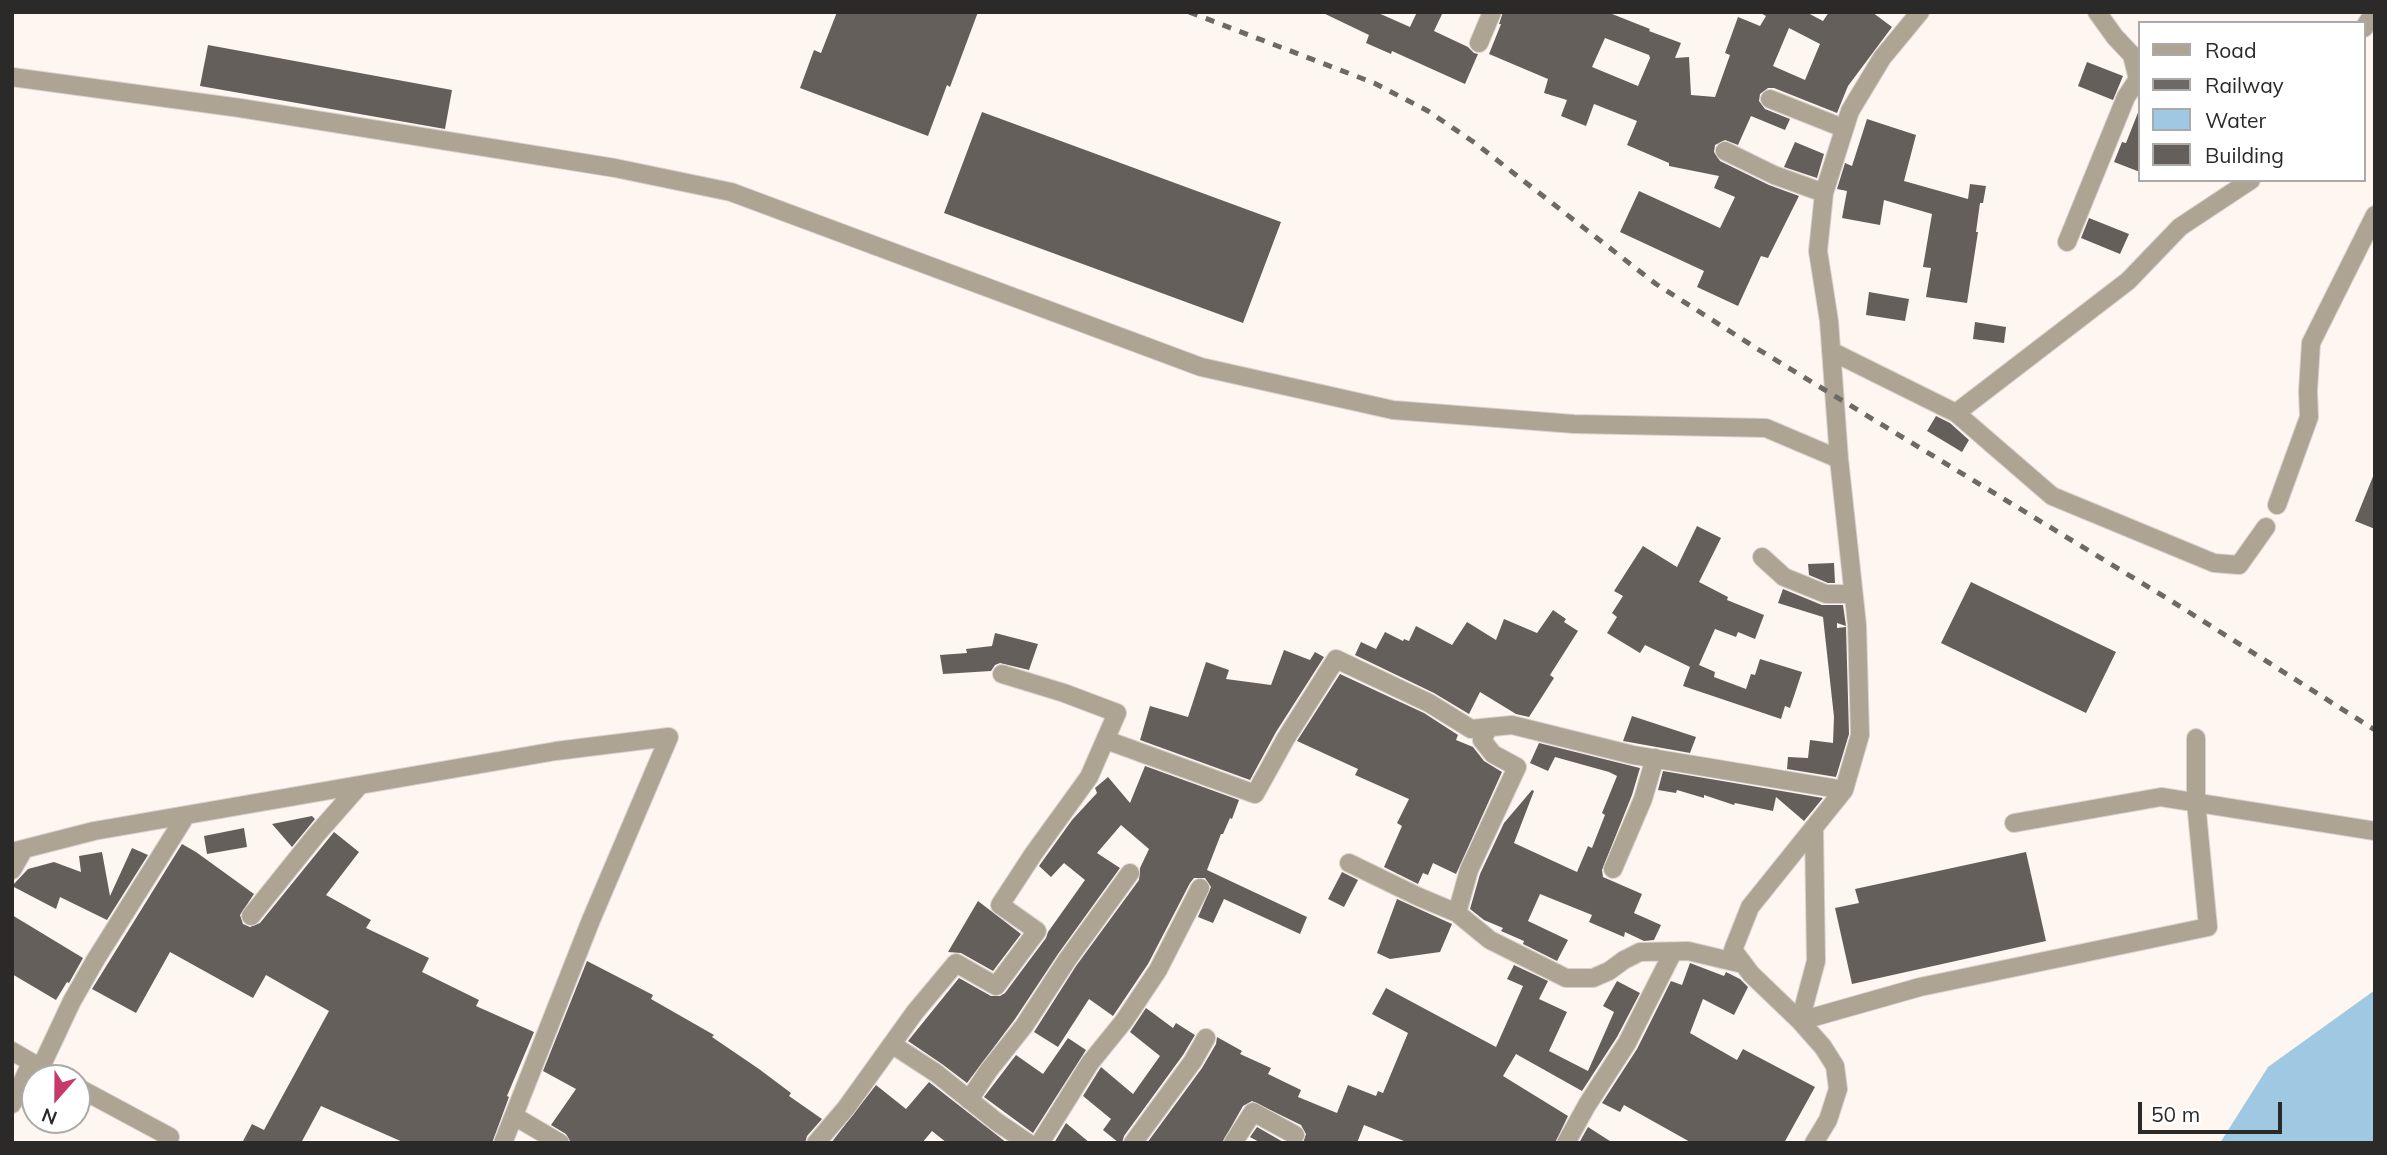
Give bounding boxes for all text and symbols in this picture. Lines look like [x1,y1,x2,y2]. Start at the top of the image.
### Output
legend [2138,21,2366,182]
text: Road [2205,37,2256,63]
text: Railway [2205,72,2284,98]
text: Water [2205,107,2266,133]
text: Building [2205,142,2284,168]
north arrow [21,1064,91,1134]
scale bar [2142,1088,2286,1132]
text: 50 m [2151,1101,2200,1127]
text: N [38,1103,60,1131]

